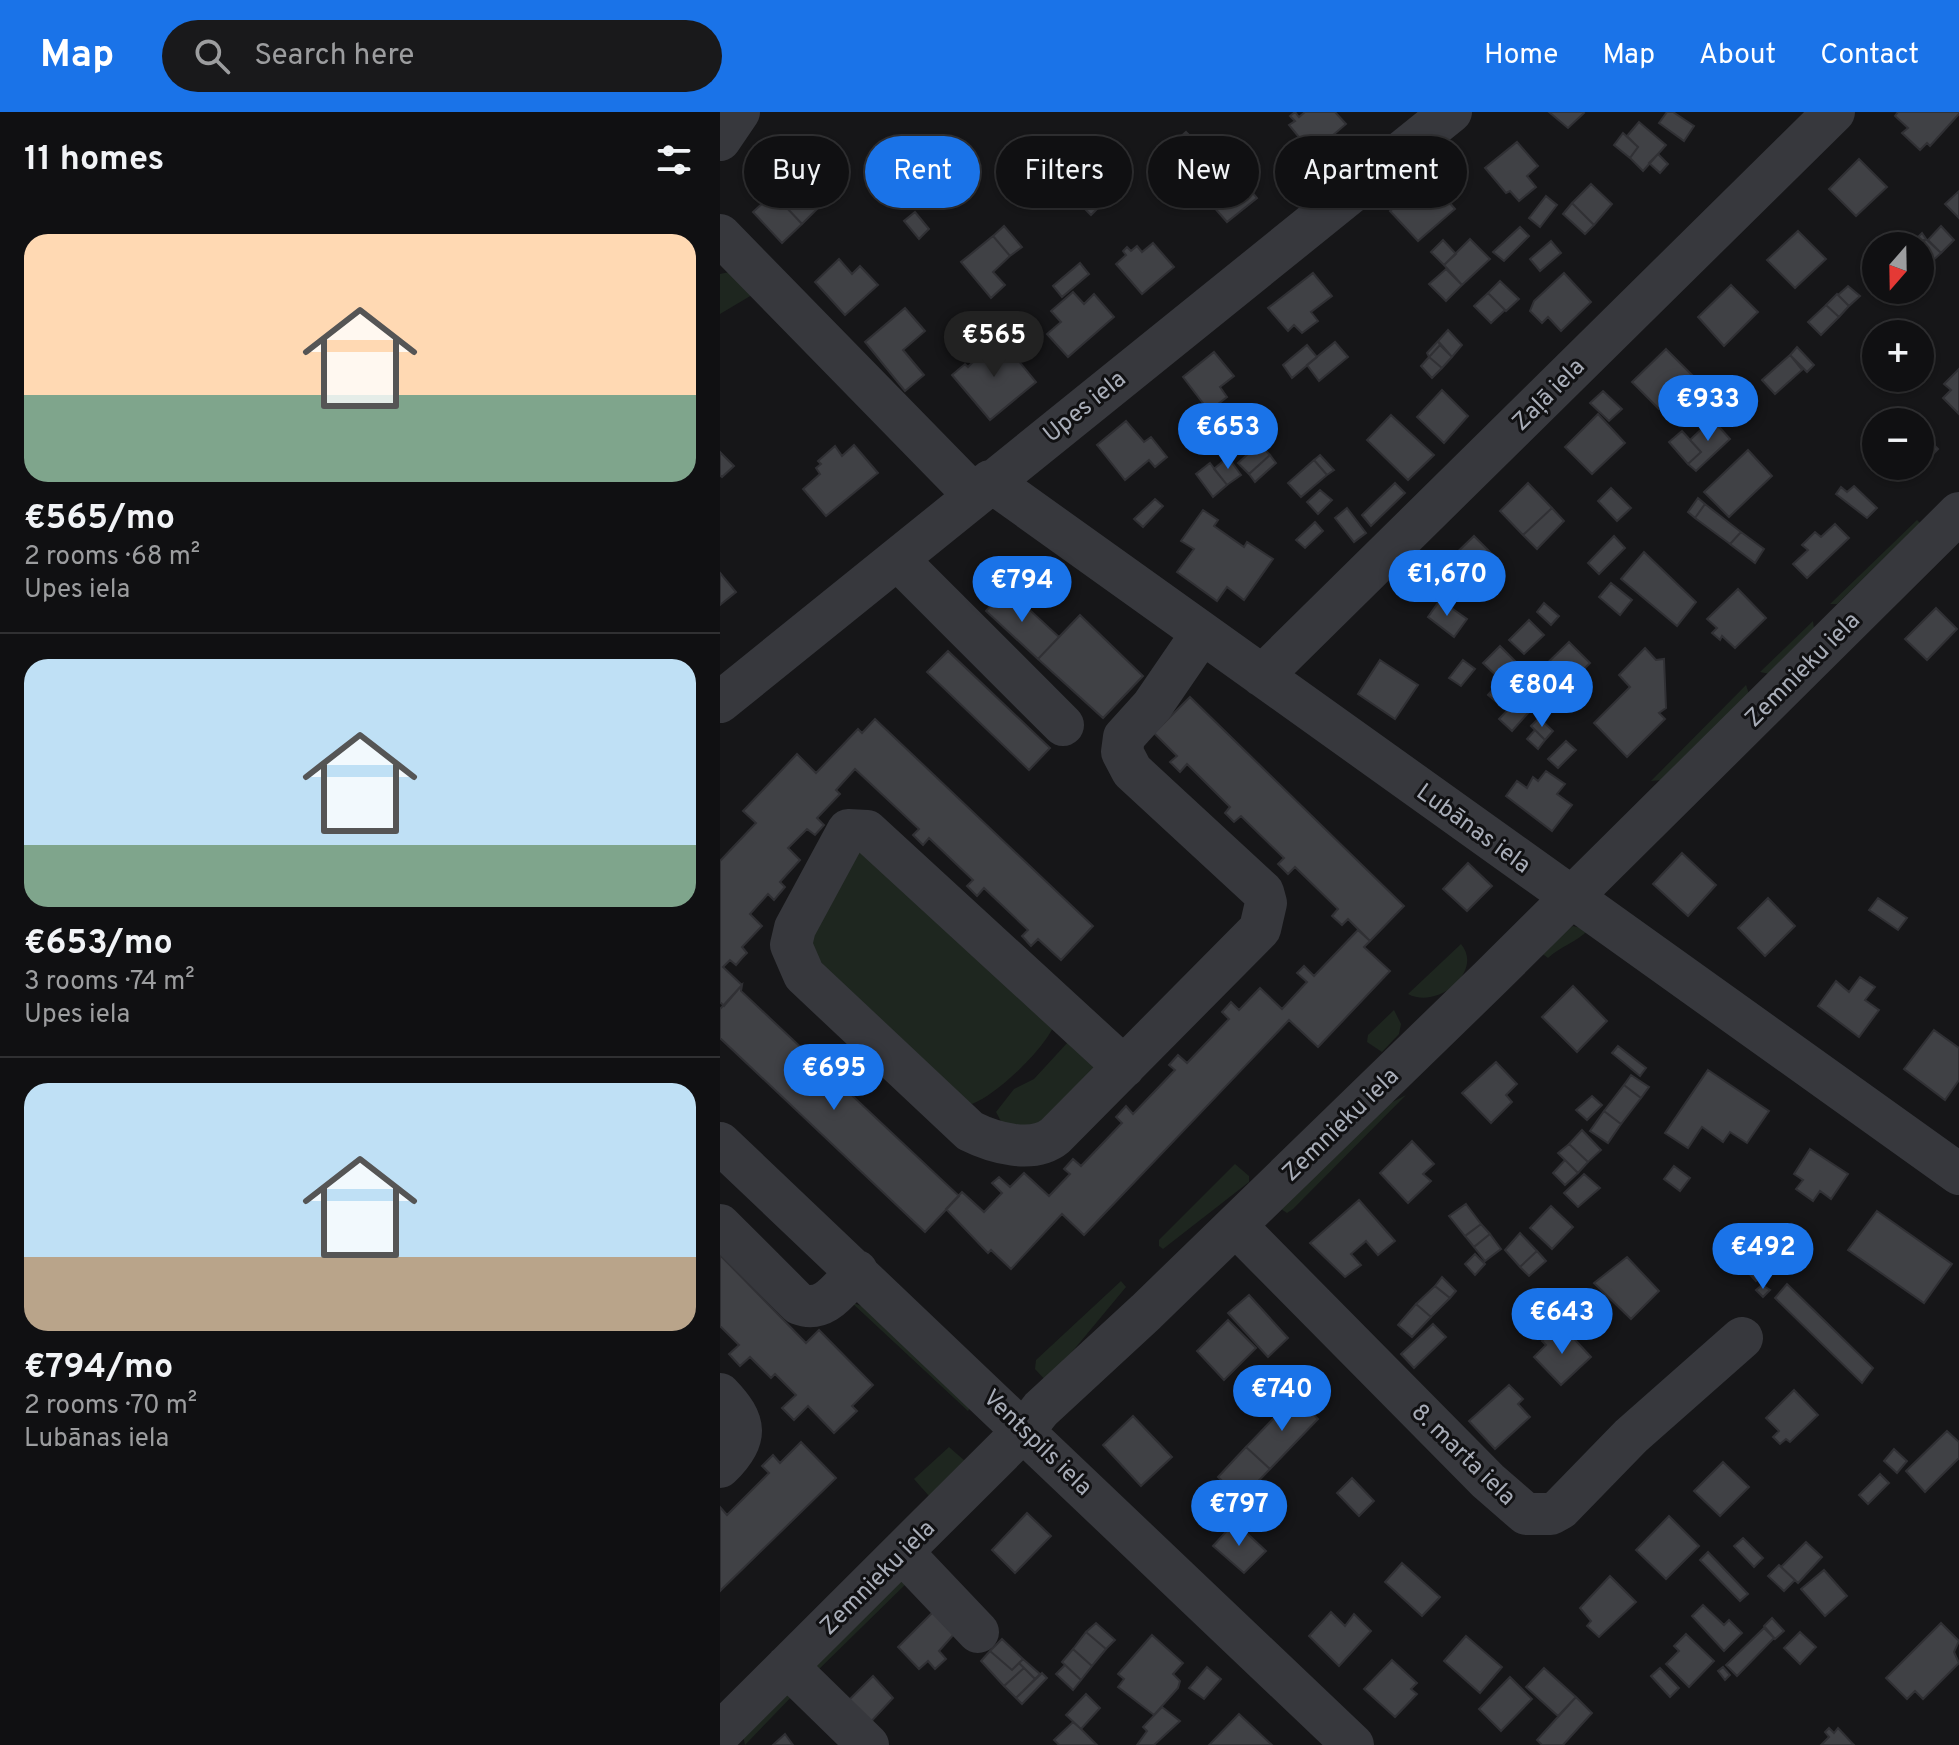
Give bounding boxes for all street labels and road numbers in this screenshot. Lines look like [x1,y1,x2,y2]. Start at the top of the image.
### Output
street label: Zaļā iela [1507,353,1592,438]
street label: Upes iela [1038,365,1133,450]
street label: Zemnieku iela [1739,606,1867,734]
street label: Lubānas iela [1410,778,1536,881]
street label: Zemnieku iela [1277,1062,1406,1189]
street label: Ventspils iela [976,1384,1098,1503]
street label: 8. marta iela [1404,1398,1521,1513]
street label: Zemnieku iela [814,1514,942,1642]

